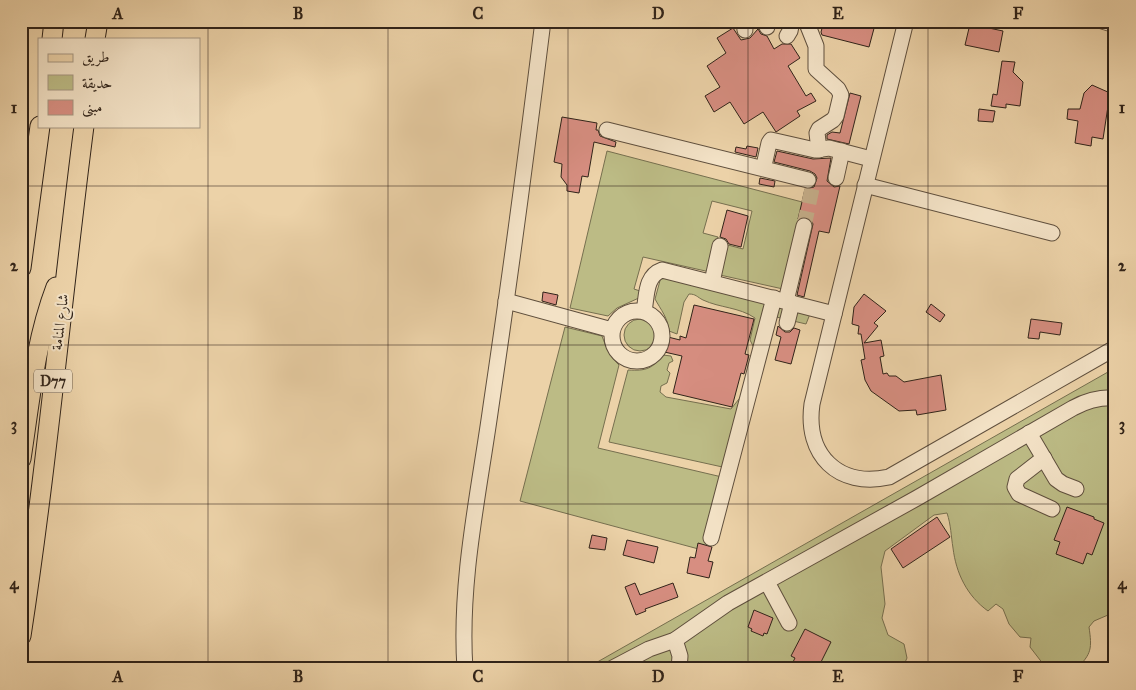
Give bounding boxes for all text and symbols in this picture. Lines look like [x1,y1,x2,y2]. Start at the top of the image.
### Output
text: A [112,4,124,23]
text: B [293,4,303,23]
text: C [473,4,484,23]
text: D [652,4,665,23]
text: E [832,4,844,23]
text: F [1013,4,1024,23]
legend [38,38,200,128]
text: طريق [82,48,109,67]
text: حديقة [82,74,112,92]
text: 1 [11,98,18,117]
text: مبنى [82,98,102,118]
text: 1 [1119,98,1126,117]
text: 2 [10,256,19,275]
text: 2 [1118,256,1127,275]
street label: شارع المنامة [48,293,76,352]
road number: D77 [34,370,72,392]
text: 3 [11,415,17,435]
text: 3 [1119,415,1125,435]
text: 4 [10,574,20,594]
text: 4 [1118,574,1128,594]
text: A [112,667,124,686]
text: B [293,667,303,686]
text: C [473,667,484,686]
text: D [652,667,665,686]
text: E [832,667,844,686]
text: F [1013,667,1024,686]

